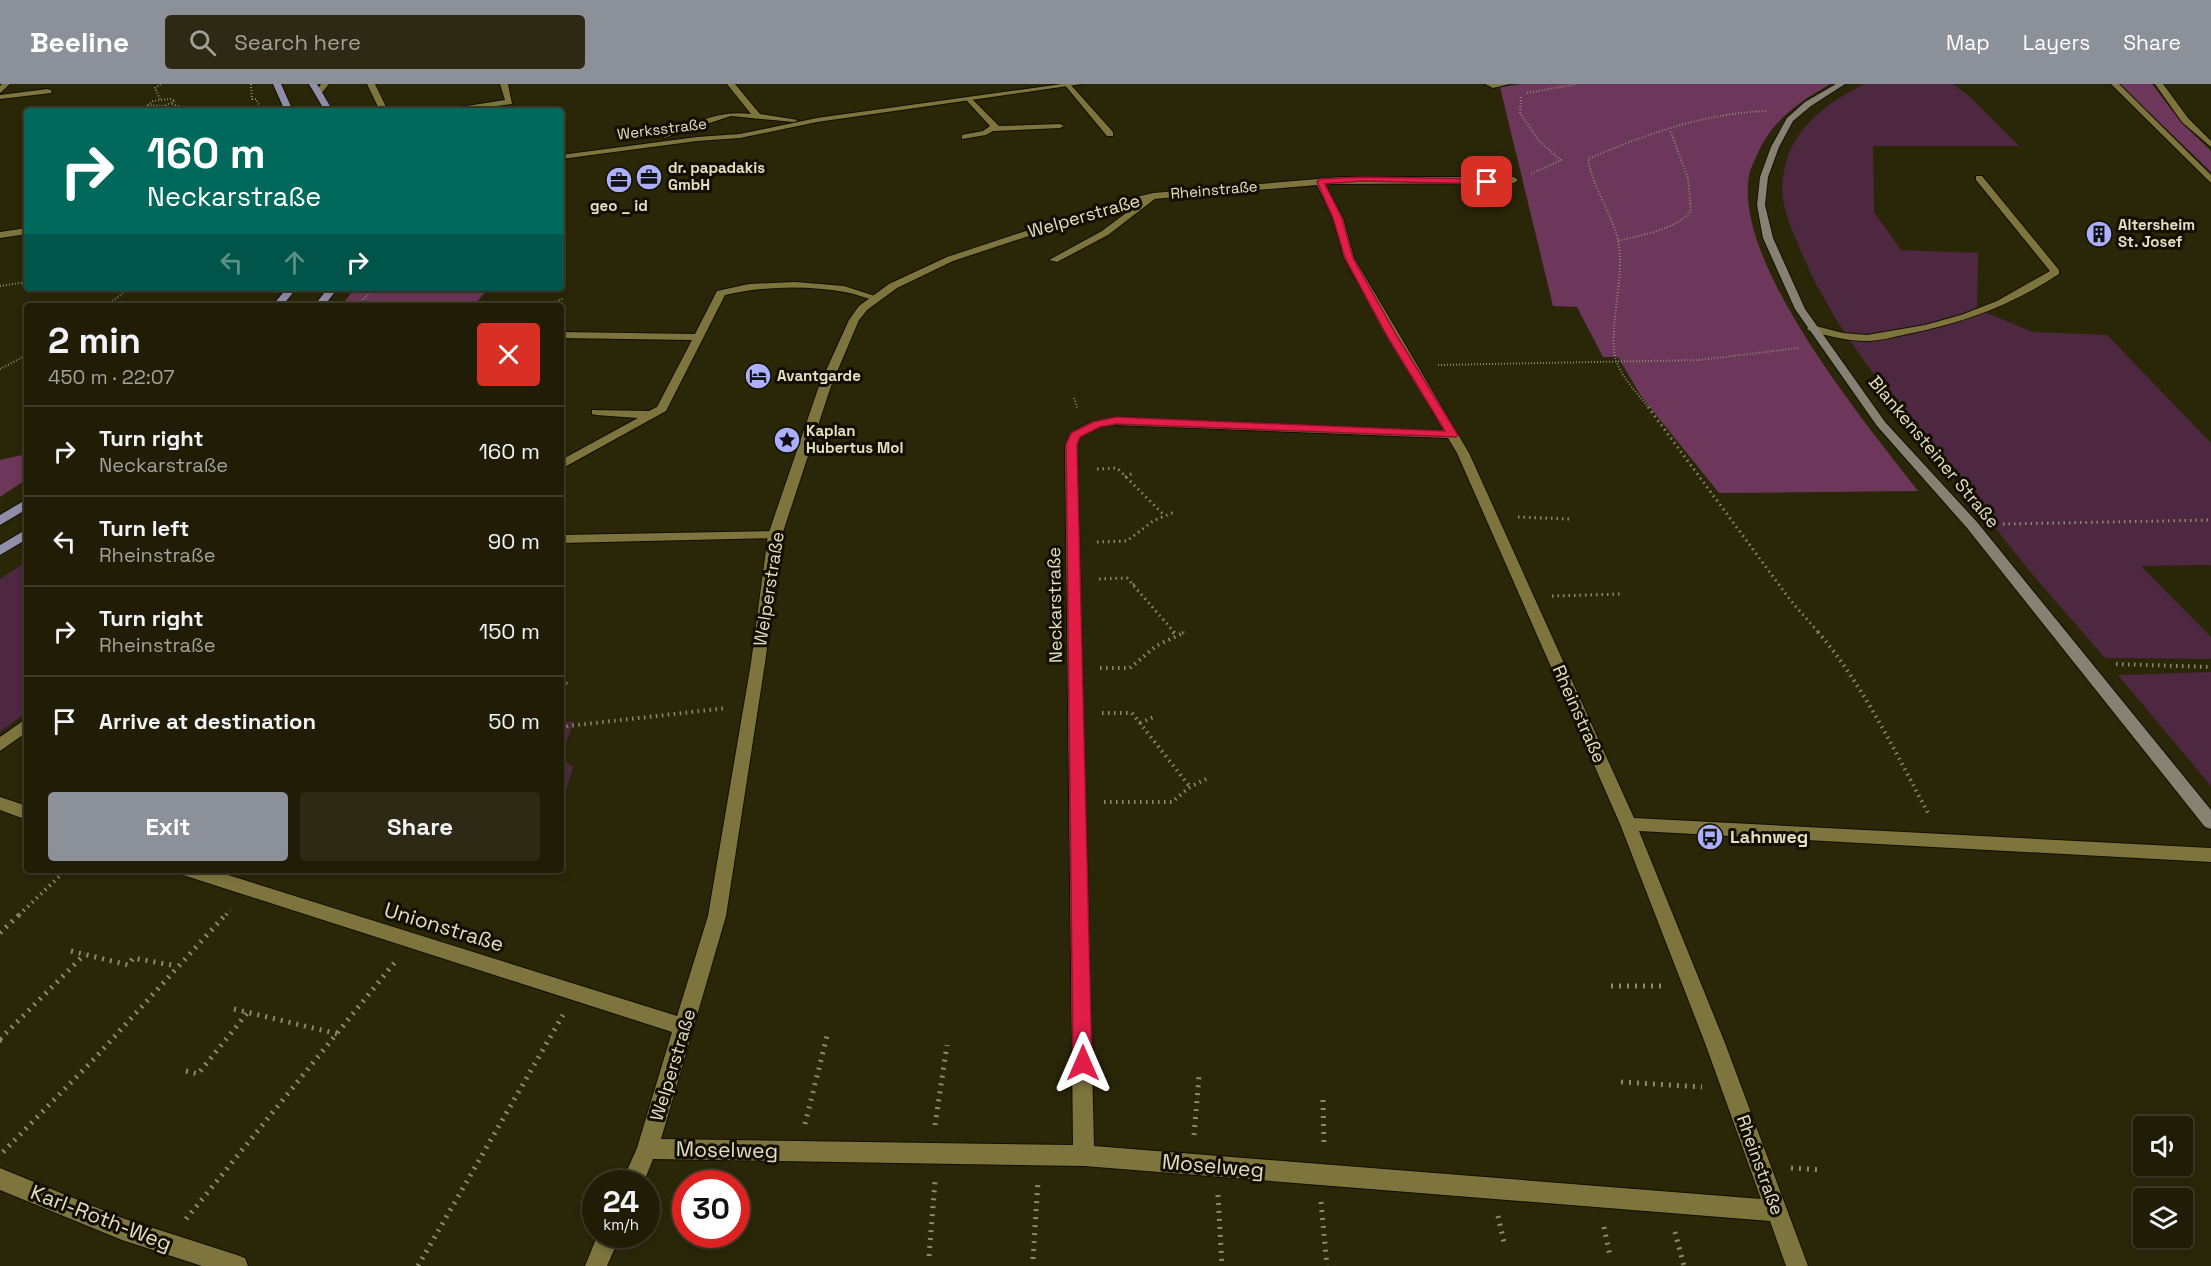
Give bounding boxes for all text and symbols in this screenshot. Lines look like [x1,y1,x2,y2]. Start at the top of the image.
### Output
search box [165,15,585,69]
text: Beeline [30,24,129,60]
icon: search [186,26,219,59]
text: Search here [234,28,361,56]
text: Map [1946,29,1990,56]
text: Layers [2023,29,2090,56]
text: Share [2123,29,2181,56]
street label: Werksstraße [616,114,708,143]
text: 160 m [147,127,266,180]
icon: right [48,132,126,210]
pin [1461,156,1512,207]
place label: dr. papadakis GmbH [668,158,765,194]
office icon: dr. papadakis GmbH [634,162,664,192]
office icon: geo _ id [604,165,634,195]
icon: arrive [1470,165,1503,198]
street label: Rheinstraße [1170,176,1258,203]
text: Neckarstraße [147,179,321,214]
street label: Welperstraße [1025,189,1143,243]
place label: geo _ id [590,196,648,215]
place label: Altersheim St. Josef [2118,215,2195,251]
building icon: Altersheim St. Josef [2084,219,2114,249]
icon: left [215,246,248,279]
icon: ahead [278,246,311,279]
icon: right [341,246,374,279]
text: 2 min [48,318,141,364]
button: close [477,323,540,386]
hotel icon: Avantgarde [743,361,773,391]
text: 450 m · 22:07 [48,364,175,390]
place label: Avantgarde [777,366,861,385]
street label: Blankensteiner Straße [1864,371,2005,533]
place label: Kaplan Hubertus Mol [806,421,903,457]
text: Turn right [99,424,204,452]
place icon: Kaplan Hubertus Mol [772,425,802,455]
icon: right [48,435,81,468]
text: 160 m [479,437,540,465]
text: Neckarstraße [99,452,228,478]
text: Turn left [99,514,189,542]
icon: left [48,525,81,558]
text: 90 m [488,527,540,555]
street label: Welperstraße [748,530,789,648]
text: Rheinstraße [99,542,216,568]
street label: Neckarstraße [1042,547,1067,663]
text: Turn right [99,604,204,632]
icon: right [48,615,81,648]
text: 150 m [479,617,540,645]
text: Rheinstraße [99,632,216,658]
street label: Rheinstraße [1548,661,1611,766]
icon: arrive [48,705,81,738]
text: Arrive at destination [99,707,316,735]
text: 50 m [488,707,540,735]
button: Exit [48,792,288,861]
button: Share [300,792,540,861]
bus stop icon: Lahnweg [1695,822,1725,852]
place label: Lahnweg [1730,825,1808,848]
street label: Unionstraße [381,896,507,958]
street label: Welperstraße [645,1006,700,1124]
position arrow [1051,1031,1115,1095]
street label: Rheinstraße [1732,1112,1789,1218]
map controls [2133,1116,2193,1248]
button: sound [2133,1116,2193,1176]
street label: Moselweg [676,1135,778,1164]
street label: Moselweg [1161,1148,1265,1183]
speed limit sign: 30 [672,1170,750,1248]
street label: Karl-Roth-Weg [27,1178,176,1257]
text: 24 [603,1182,639,1221]
button: layers [2133,1188,2193,1248]
text: km/h [603,1215,639,1234]

